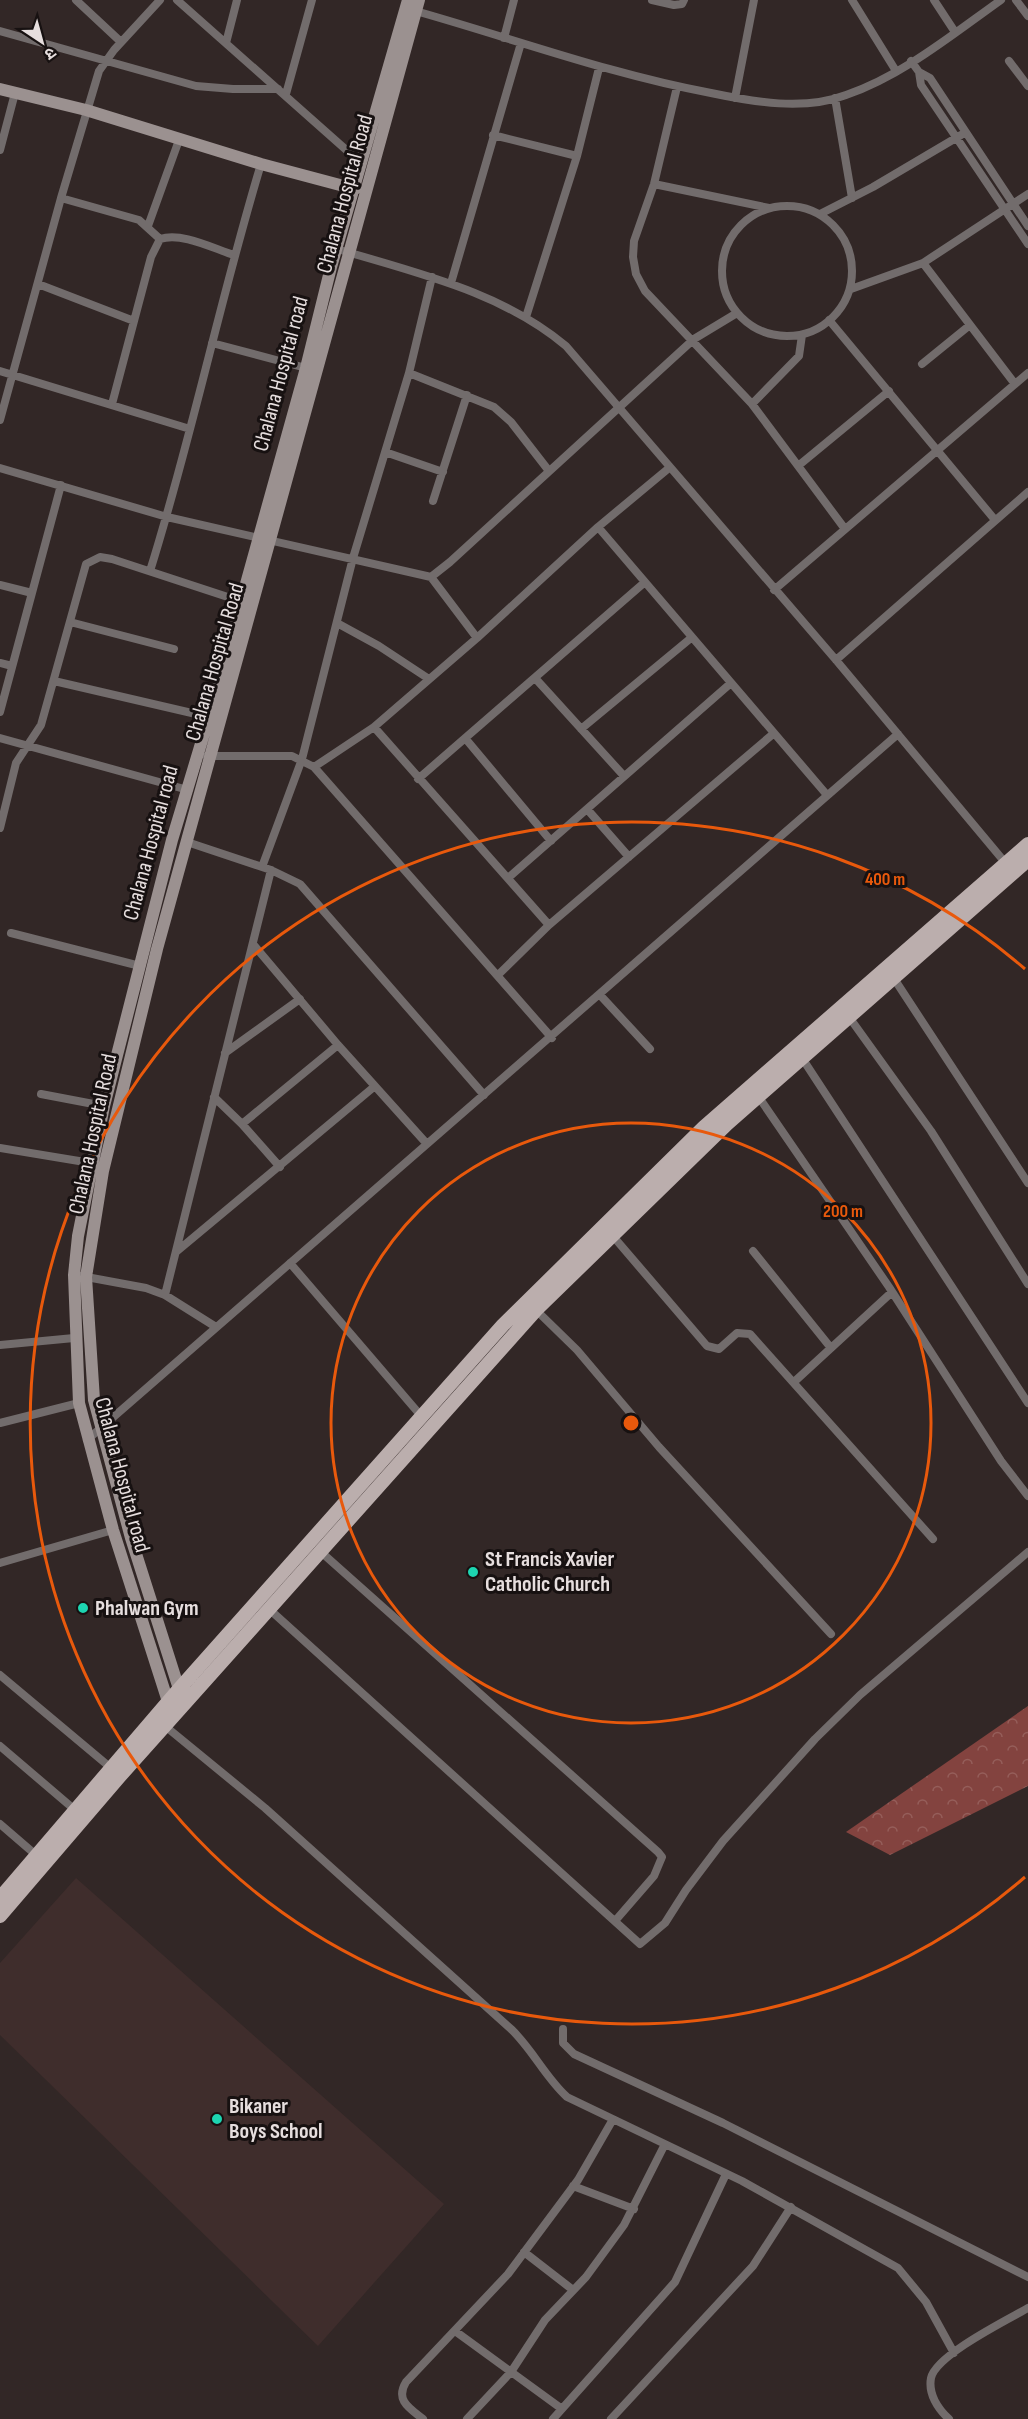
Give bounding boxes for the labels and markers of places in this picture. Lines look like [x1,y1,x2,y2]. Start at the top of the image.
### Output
centre of rings [621,1413,641,1433]
place label: St Francis Xavier Catholic Church [485,1546,614,1598]
marker: St Francis Xavier Catholic Church [466,1565,480,1579]
place label: Phalwan Gym [95,1595,199,1622]
marker: Phalwan Gym [76,1601,90,1615]
place label: Bikaner Boys School [229,2093,323,2145]
marker: Bikaner Boys School [210,2112,224,2126]

